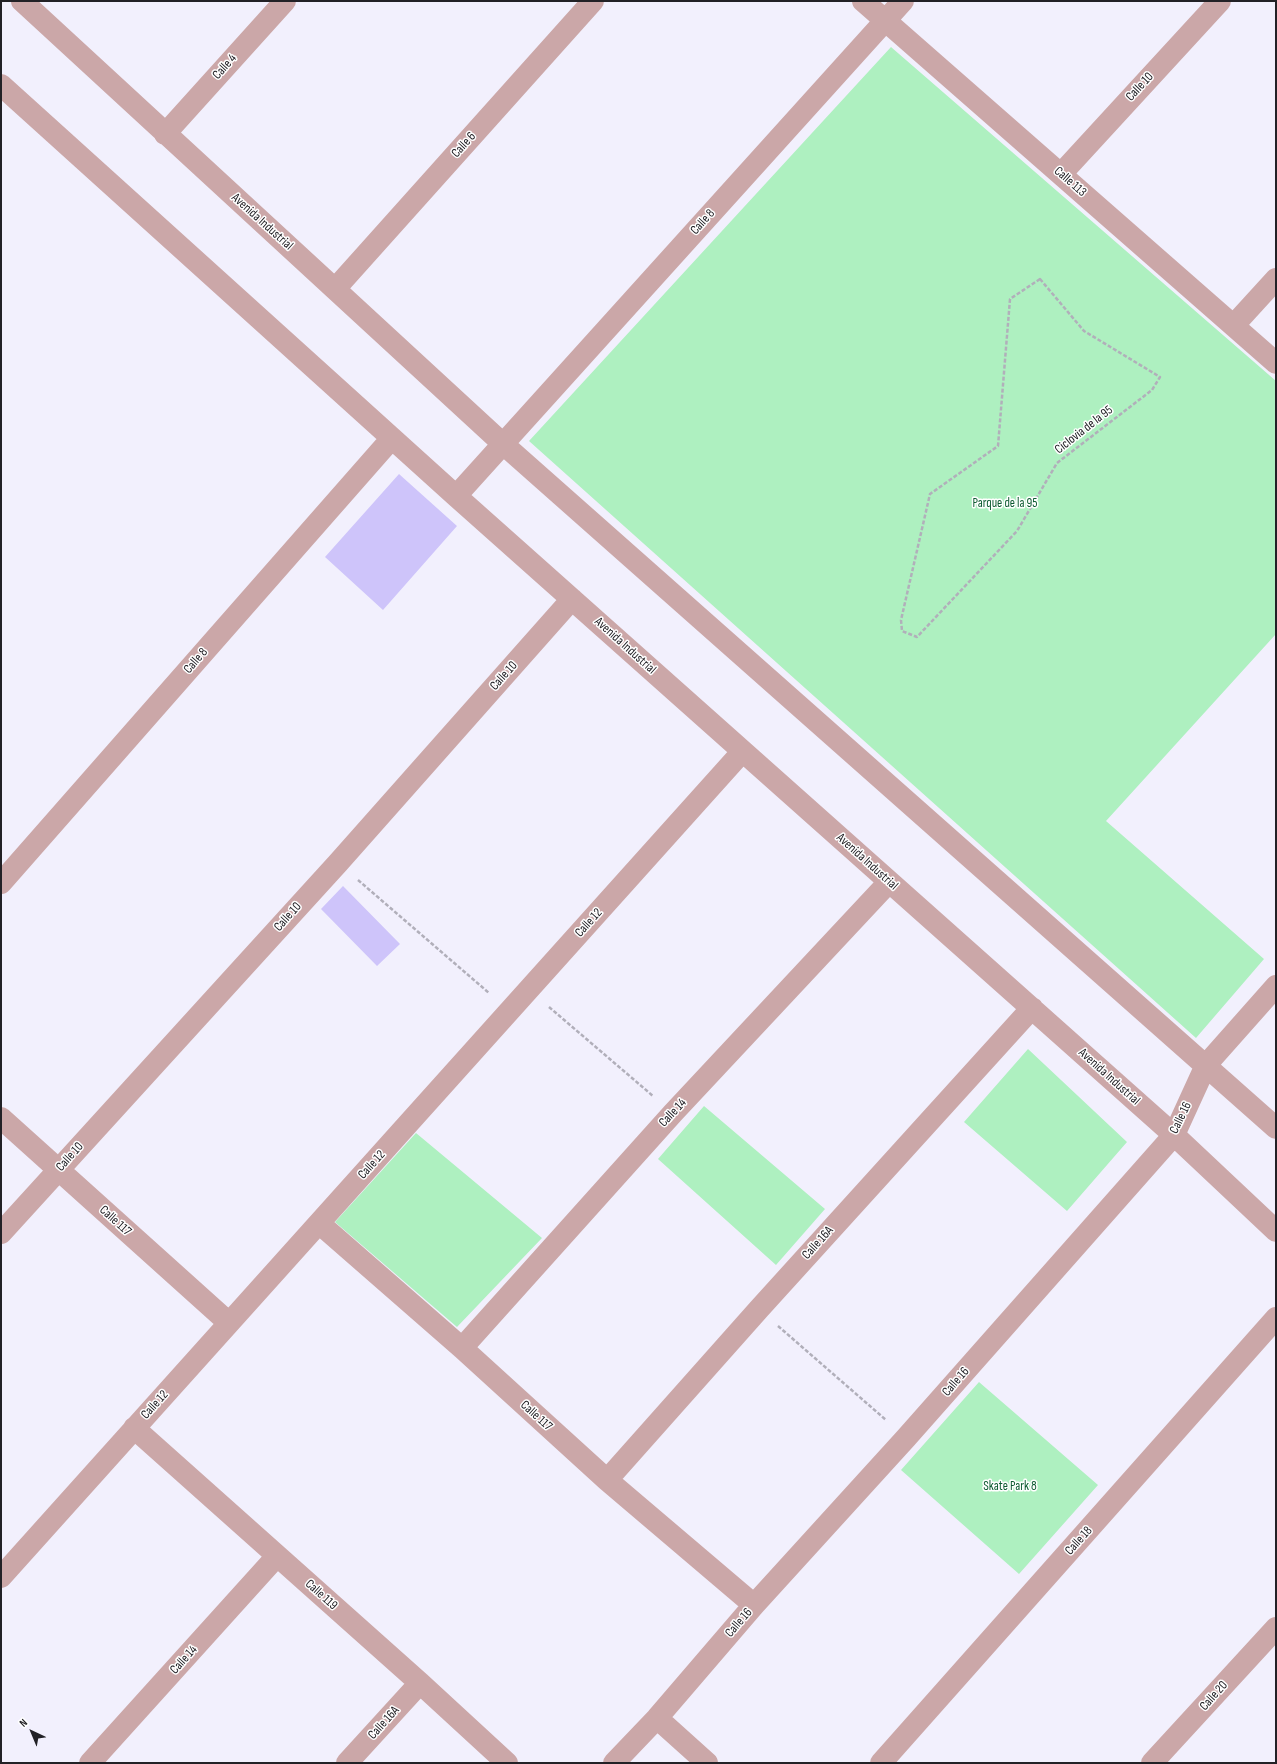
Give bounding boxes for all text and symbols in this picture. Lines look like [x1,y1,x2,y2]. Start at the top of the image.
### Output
street label: Calle 4 [210,51,240,83]
street label: Calle 10 [1123,69,1157,105]
street label: Calle 6 [449,129,479,161]
street label: Calle 113 [1051,164,1089,200]
street label: Avenida Industrial [228,190,296,254]
street label: Calle 8 [688,206,718,238]
street label: Ciclovia de la 95 [1052,403,1116,457]
park label: Parque de la 95 [972,496,1038,512]
street label: Avenida Industrial [591,614,659,678]
street label: Calle 8 [181,645,211,677]
street label: Calle 10 [487,658,521,694]
street label: Avenida Industrial [833,830,901,894]
street label: Calle 10 [271,899,305,935]
street label: Calle 12 [572,905,606,941]
street label: Avenida Industrial [1075,1045,1143,1109]
street label: Calle 14 [656,1096,690,1130]
street label: Calle 16 [1167,1100,1195,1136]
street label: Calle 10 [53,1139,87,1175]
street label: Calle 12 [355,1147,389,1183]
street label: Calle 117 [96,1203,134,1239]
street label: Calle 16A [799,1223,837,1263]
street label: Calle 16 [939,1364,973,1400]
street label: Calle 12 [138,1387,172,1423]
street label: Calle 117 [517,1398,555,1434]
park label: Skate Park 8 [983,1479,1037,1495]
street label: Calle 18 [1062,1523,1096,1559]
street label: Calle 119 [302,1576,340,1614]
street label: Calle 16 [722,1605,756,1641]
street label: Calle 14 [167,1642,201,1678]
street label: Calle 20 [1197,1678,1231,1714]
street label: Calle 16A [365,1703,403,1743]
north arrow [12,1712,52,1752]
text: N [17,1716,30,1730]

